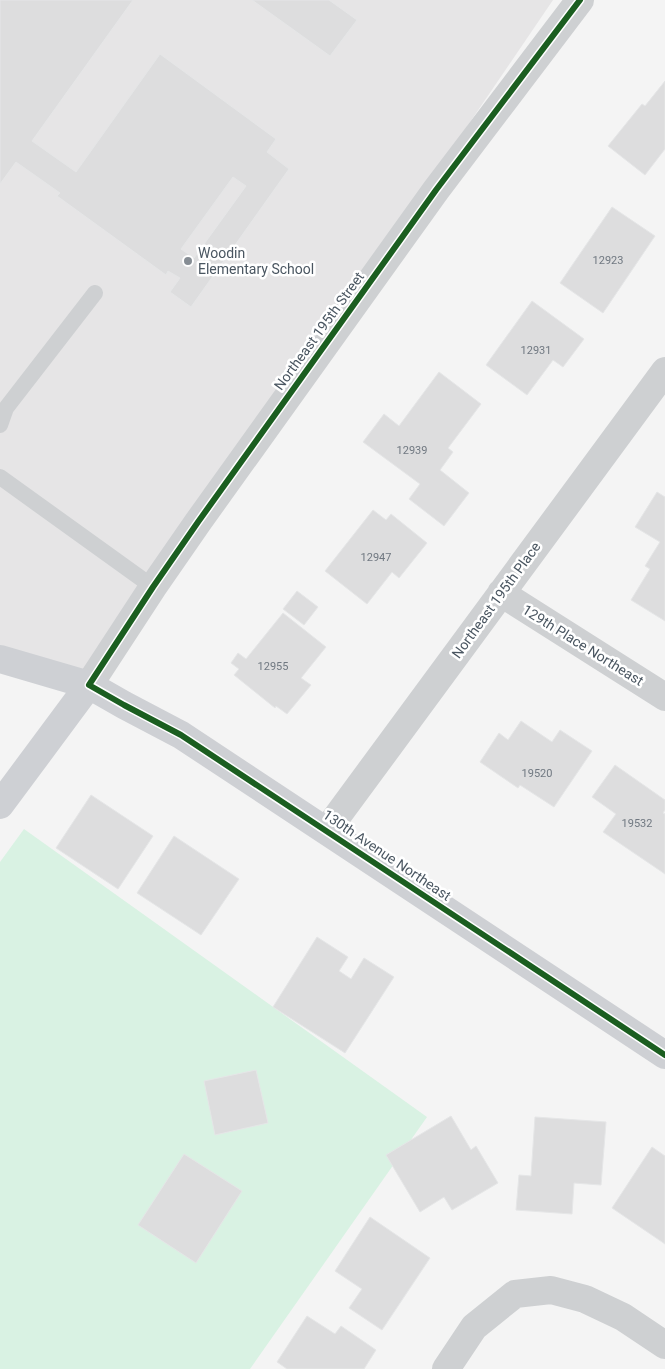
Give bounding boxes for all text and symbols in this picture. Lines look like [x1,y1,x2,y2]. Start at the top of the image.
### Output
place label: Woodin Elementary School [198,245,314,277]
house number: 12923 [593,254,623,267]
marker: Woodin Elementary School [182,255,194,267]
street label: Northeast 195th Street [271,269,367,393]
house number: 12931 [521,344,551,357]
house number: 12939 [397,444,427,457]
street label: Northeast 195th Place [448,539,544,661]
house number: 12947 [361,551,391,564]
street label: 129th Place Northeast [520,601,647,689]
house number: 12955 [258,660,288,673]
house number: 19520 [522,767,552,780]
street label: 130th Avenue Northeast [320,806,454,904]
house number: 19532 [622,817,652,830]

